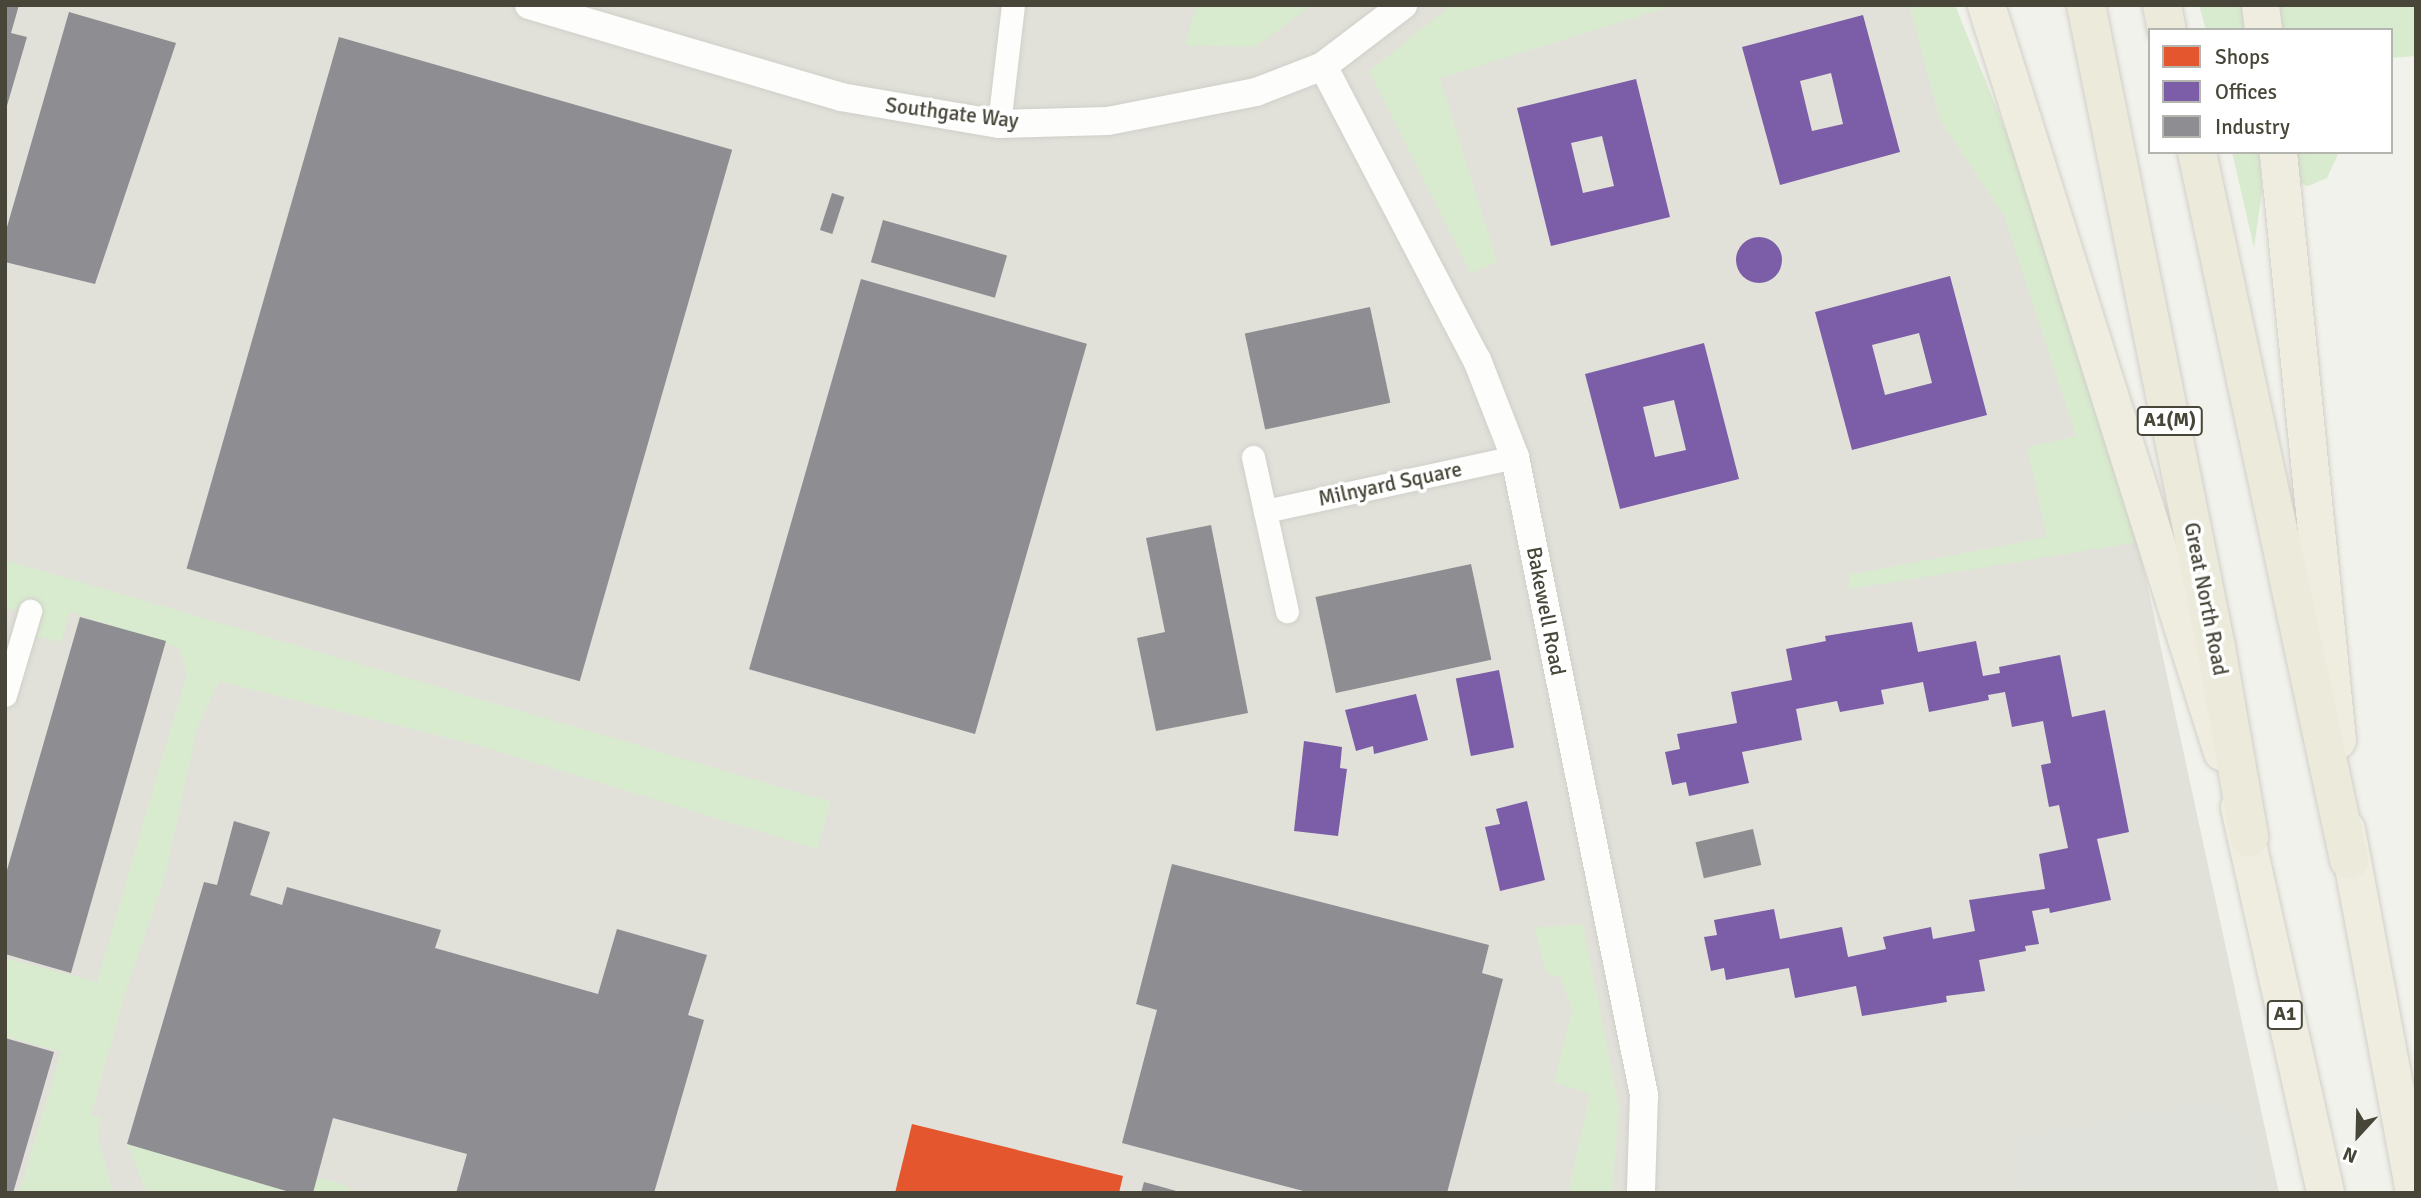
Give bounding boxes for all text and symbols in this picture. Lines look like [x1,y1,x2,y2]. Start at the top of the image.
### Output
legend [2148,28,2393,154]
text: Shops [2215,44,2269,70]
text: Offices [2215,79,2277,105]
street label: Southgate Way [884,92,1020,134]
text: Industry [2215,114,2290,140]
road number: A1(M) [2137,406,2203,436]
street label: Milnyard Square [1316,456,1464,512]
street label: Great North Road [2179,520,2233,678]
street label: Bakewell Road [1521,544,1571,678]
road number: A1 [2266,1000,2304,1030]
north arrow [2323,1100,2393,1170]
text: N [2340,1141,2361,1168]

